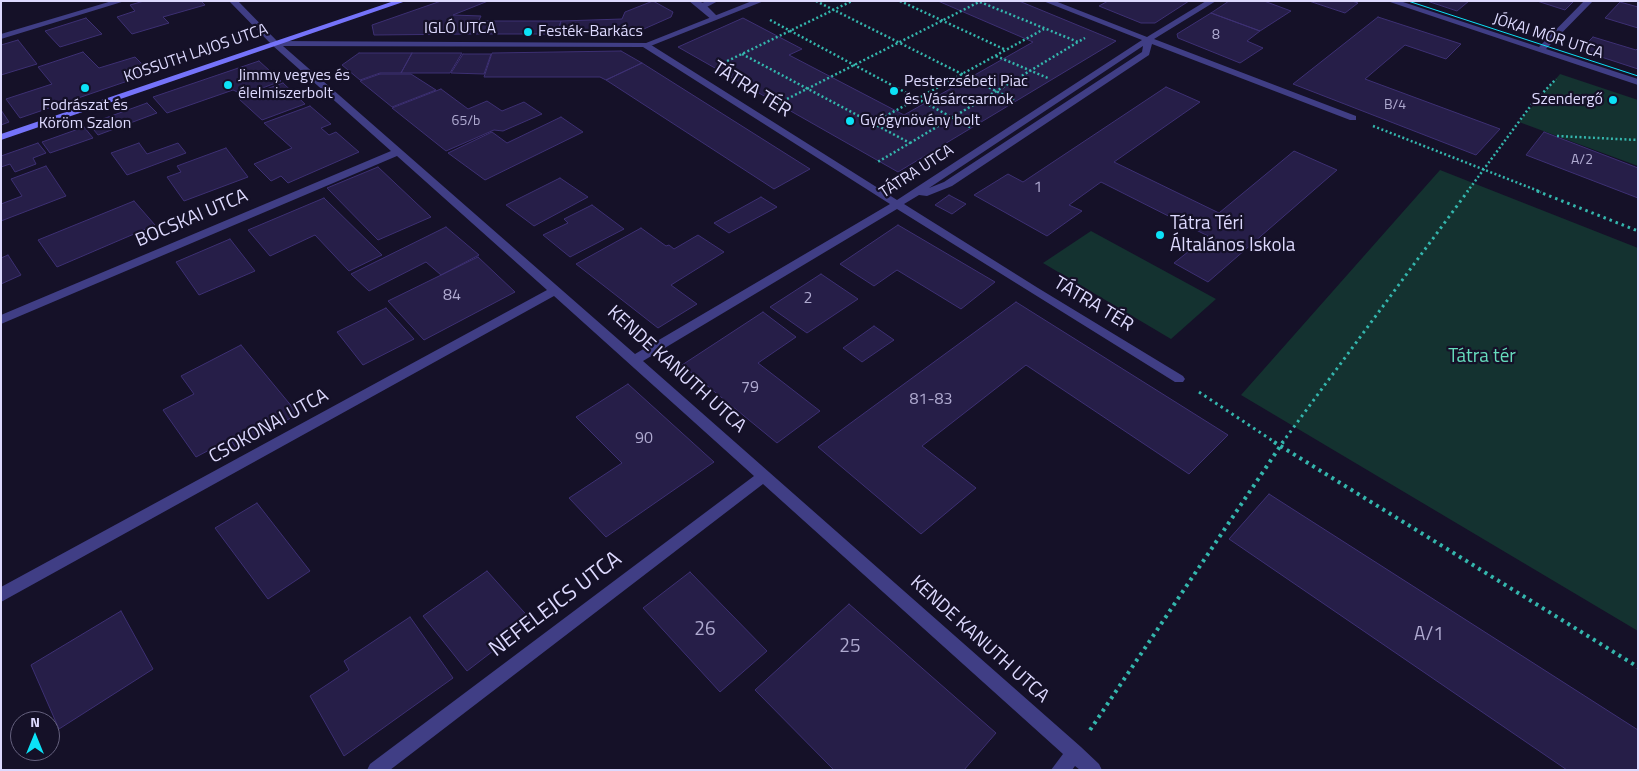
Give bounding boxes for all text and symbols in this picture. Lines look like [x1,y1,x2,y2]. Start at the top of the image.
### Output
street label: JÓKAI MÓR UTCA [1490,10,1606,64]
street label: IGLÓ UTCA [424,19,496,39]
street label: KOSSUTH LAJOS UTCA [121,20,271,88]
place label: Festék-Barkács [538,22,643,42]
marker: Festék-Barkács [522,26,534,38]
house number: 8 [1212,28,1220,44]
street label: TÁTRA TÉR [707,57,795,123]
place label: Jimmy vegyes és élelmiszerbolt [238,66,350,104]
place label: Pesterzsébeti Piac és Vásárcsarnok [904,72,1028,110]
marker: Jimmy vegyes és élelmiszerbolt [222,79,234,91]
marker: Fodrászat és Köröm Szalon [79,82,91,94]
marker: Pesterzsébeti Piac és Vásárcsarnok [888,85,900,97]
place label: Szendergő [1532,90,1603,110]
marker: Szendergő [1607,94,1619,106]
place label: Fodrászat és Köröm Szalon [39,96,131,134]
house number: B/4 [1384,98,1406,114]
place label: Gyógynövény bolt [860,111,980,131]
house number: 65/b [452,114,480,130]
marker: Gyógynövény bolt [844,115,856,127]
street label: TÁTRA UTCA [876,141,958,203]
house number: A/2 [1571,153,1593,169]
house number: 1 [1034,178,1042,198]
street label: BOCSKAI UTCA [133,185,251,253]
place label: Tátra Téri Általános Iskola [1170,213,1295,257]
marker: Tátra Téri Általános Iskola [1154,229,1166,241]
street label: TÁTRA TÉR [1049,272,1137,338]
house number: 84 [443,286,461,306]
house number: 2 [804,289,812,309]
street label: KENDE KANUTH UTCA [602,302,750,438]
park label: Tátra tér [1448,346,1516,368]
house number: 79 [741,378,759,398]
street label: CSOKONAI UTCA [205,385,333,469]
house number: 81-83 [910,390,952,410]
house number: 90 [635,429,653,449]
street label: NEFELEJCS UTCA [485,547,627,663]
street label: KENDE KANUTH UTCA [905,572,1053,708]
house number: 26 [694,619,716,641]
house number: A/1 [1414,624,1444,646]
house number: 25 [839,636,861,658]
north arrow [10,711,60,761]
text: N [30,711,40,732]

